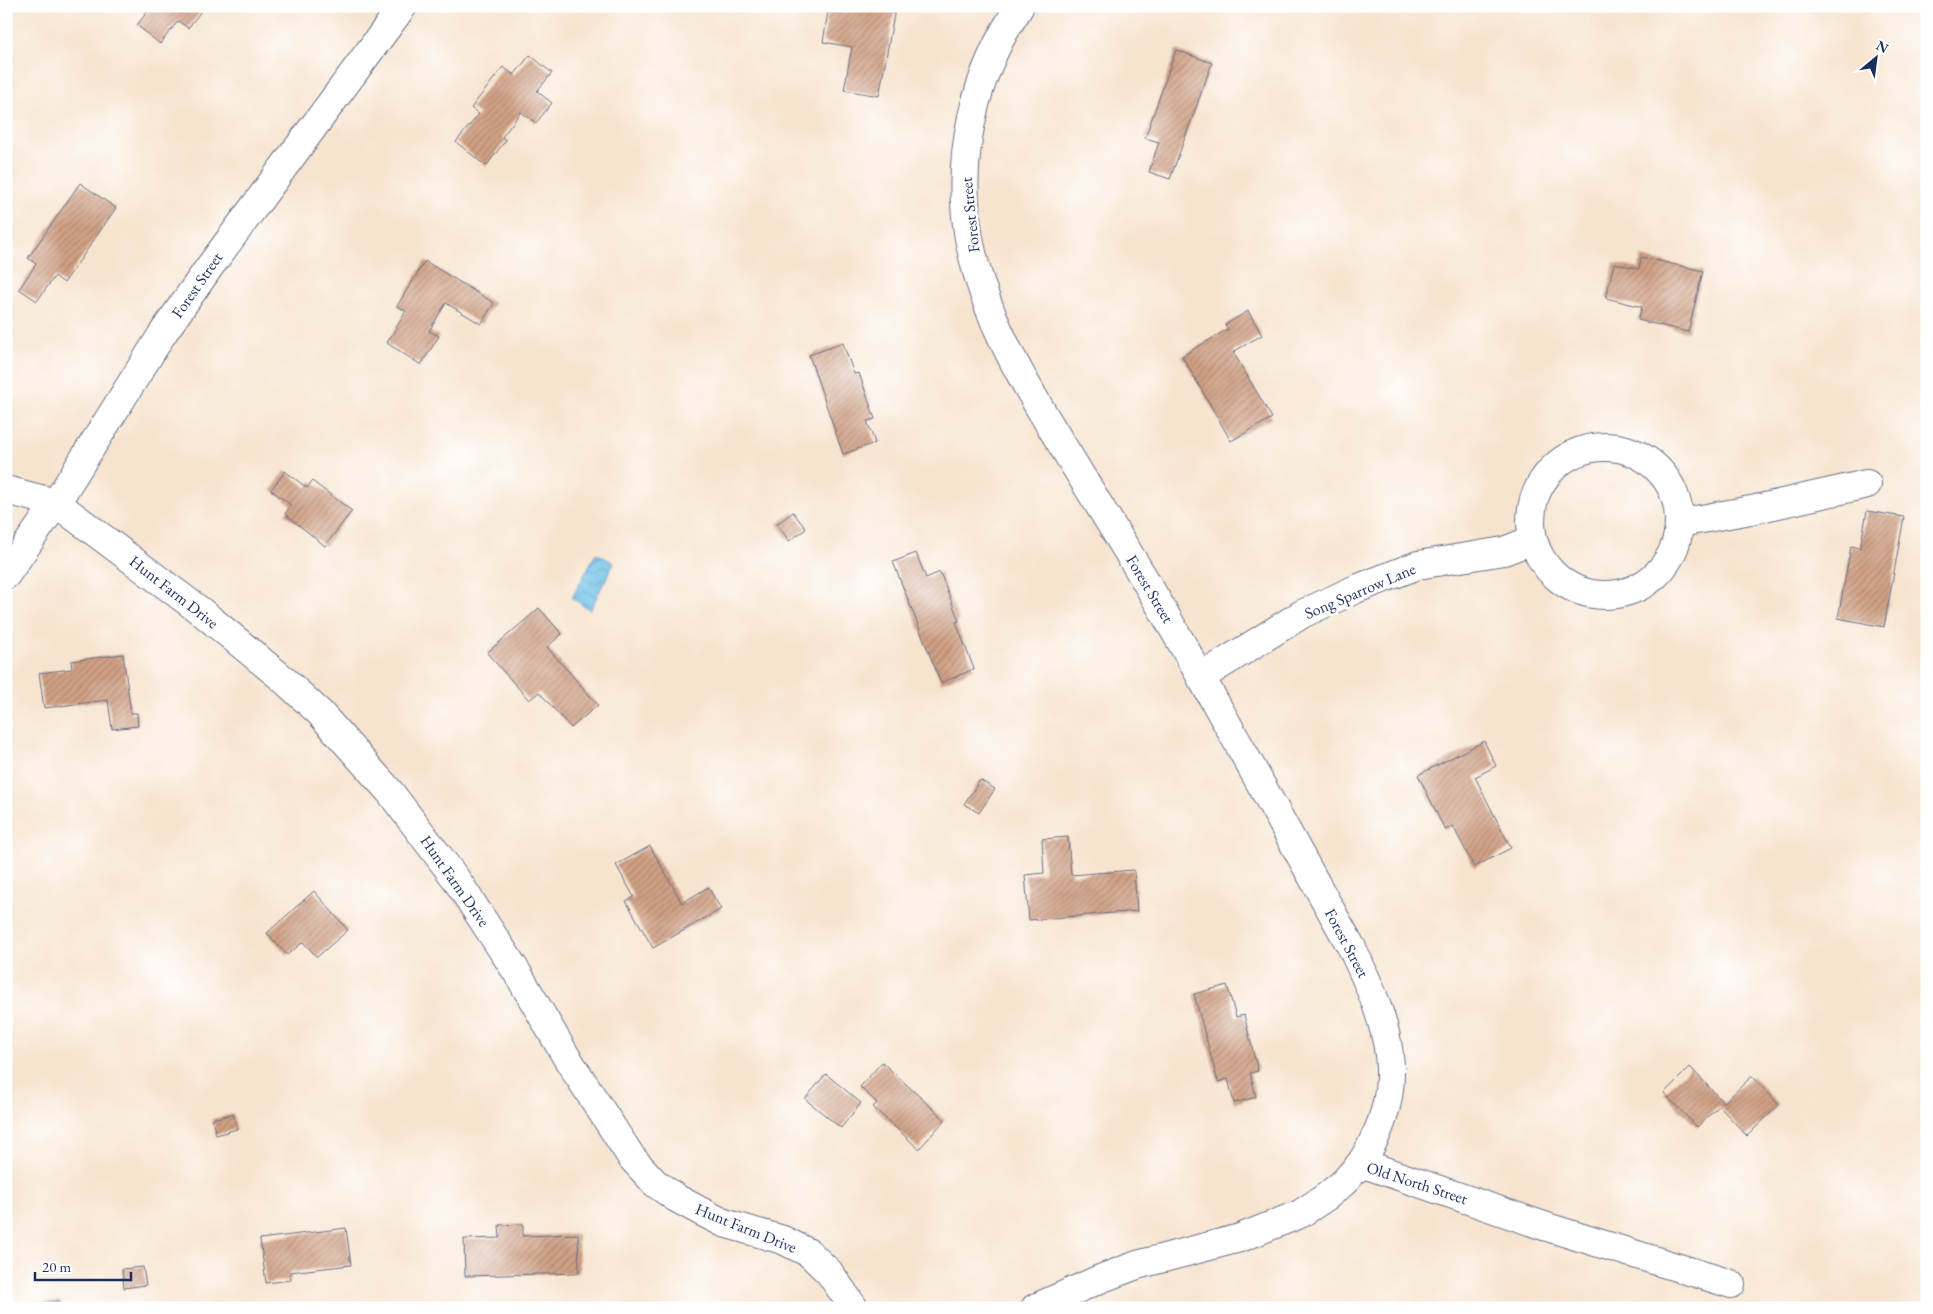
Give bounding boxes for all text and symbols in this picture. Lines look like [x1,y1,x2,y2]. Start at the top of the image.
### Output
north arrow [1850,32,1900,82]
text: N [1873,36,1892,58]
street label: Forest Street [956,176,984,254]
street label: Forest Street [167,248,227,322]
street label: Hunt Farm Drive [125,551,223,633]
street label: Forest Street [1121,551,1179,627]
street label: Song Sparrow Lane [1301,558,1419,624]
street label: Hunt Farm Drive [416,831,494,931]
street label: Forest Street [1320,905,1374,981]
street label: Old North Street [1364,1157,1470,1209]
street label: Hunt Farm Drive [692,1198,800,1258]
scale bar [35,1249,131,1281]
text: 20 m [42,1257,71,1276]

